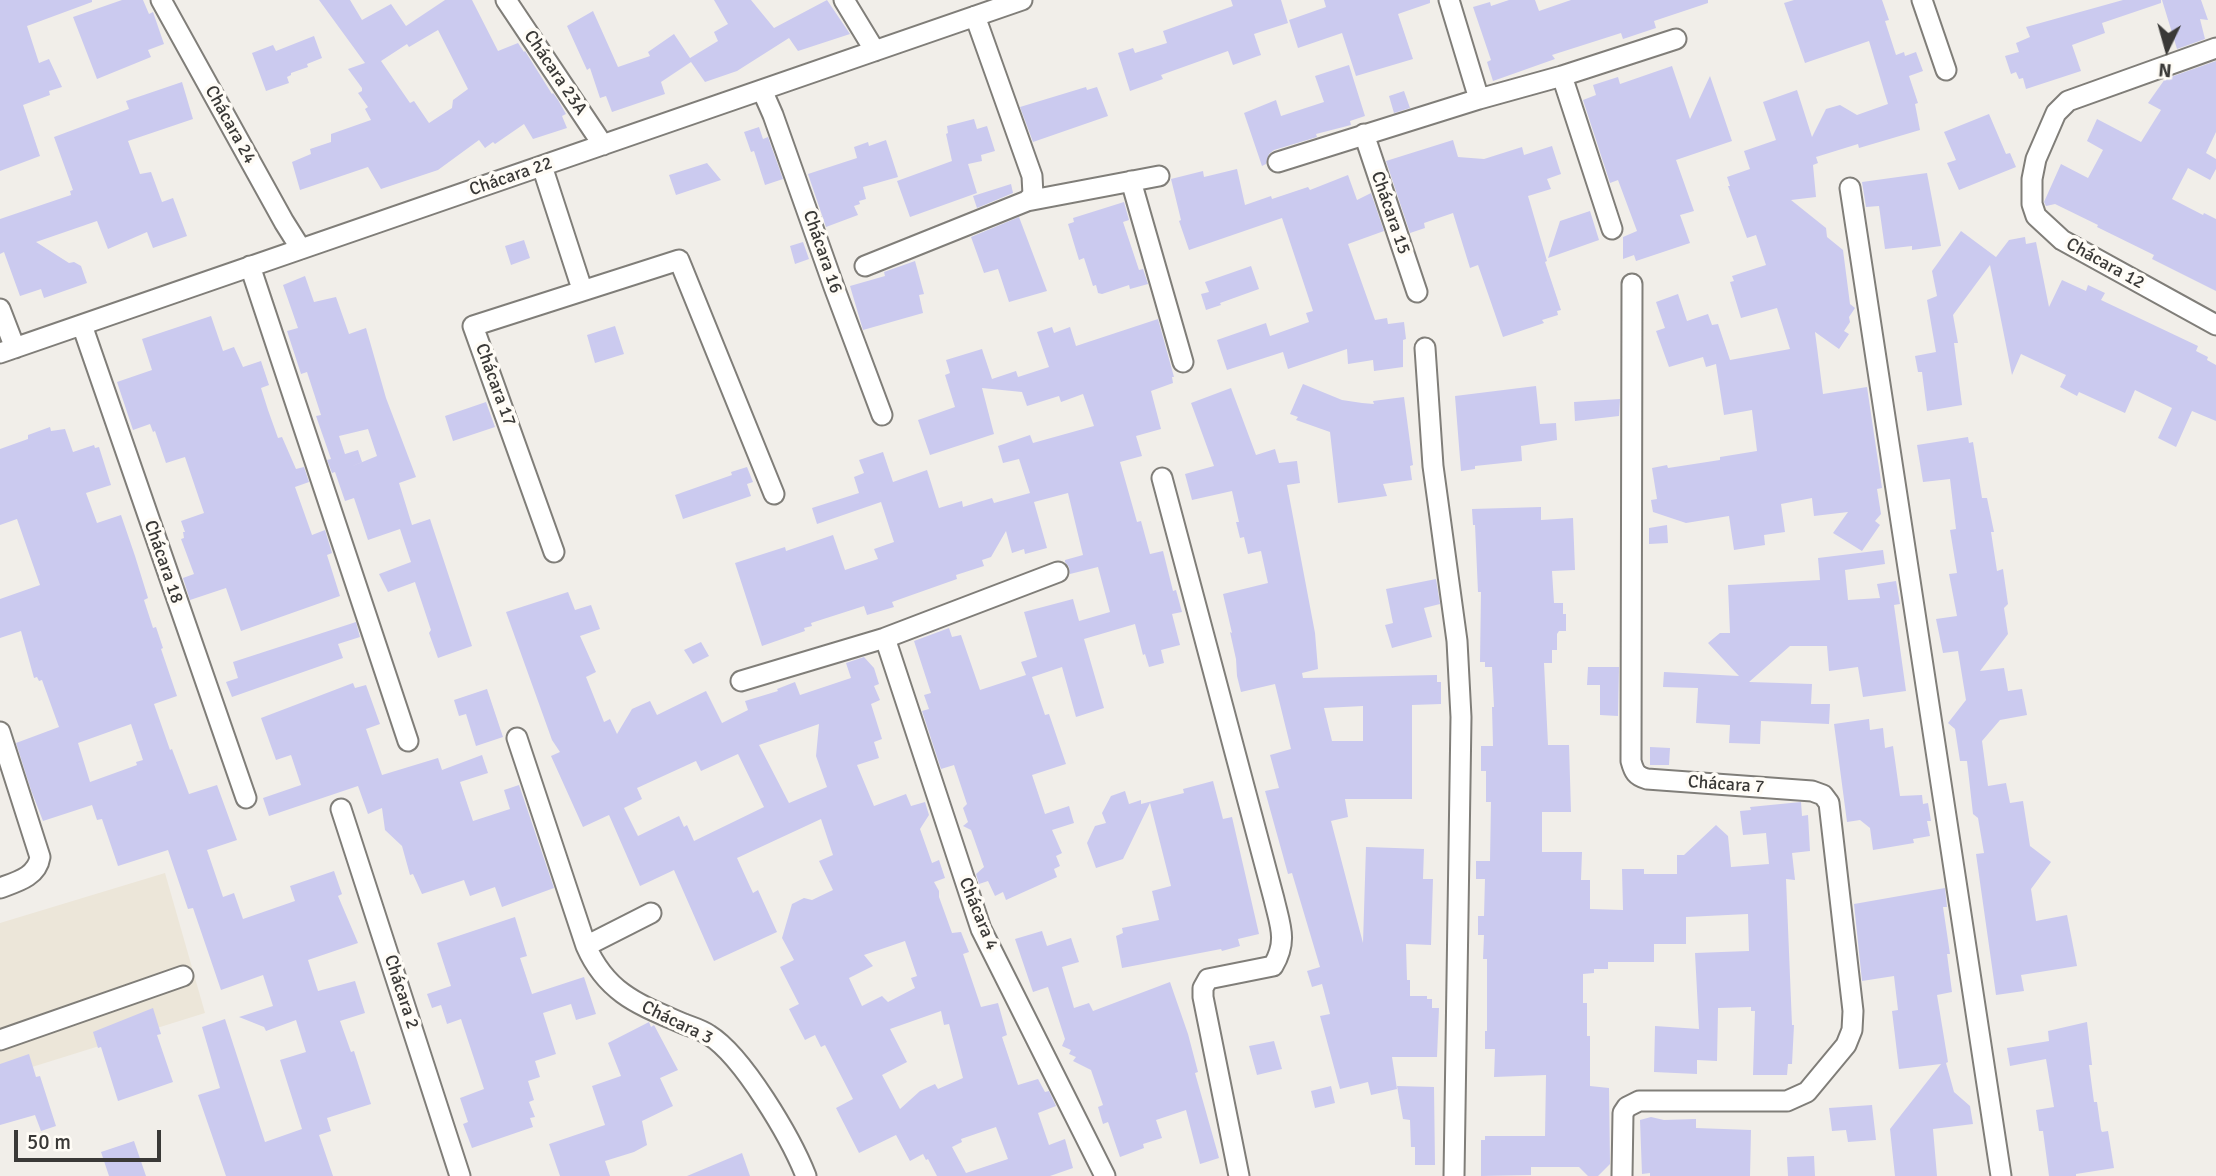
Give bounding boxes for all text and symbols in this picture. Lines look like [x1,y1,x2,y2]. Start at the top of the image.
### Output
north arrow [2132,14,2202,84]
street label: Chácara 23A [519,27,591,119]
text: N [2158,57,2173,82]
street label: Chácara 24 [200,82,260,168]
street label: Chácara 22 [467,153,555,201]
street label: Chácara 15 [1366,169,1414,257]
street label: Chácara 16 [798,208,846,296]
street label: Chácara 12 [2062,234,2148,294]
street label: Chácara 17 [470,341,520,429]
street label: Chácara 18 [139,518,187,606]
street label: Chácara 7 [1687,772,1765,798]
street label: Chácara 4 [954,874,1002,954]
street label: Chácara 2 [379,952,423,1032]
street label: Chácara 3 [638,996,716,1050]
scale bar [18,1116,164,1160]
text: 50 m [27,1129,71,1155]

